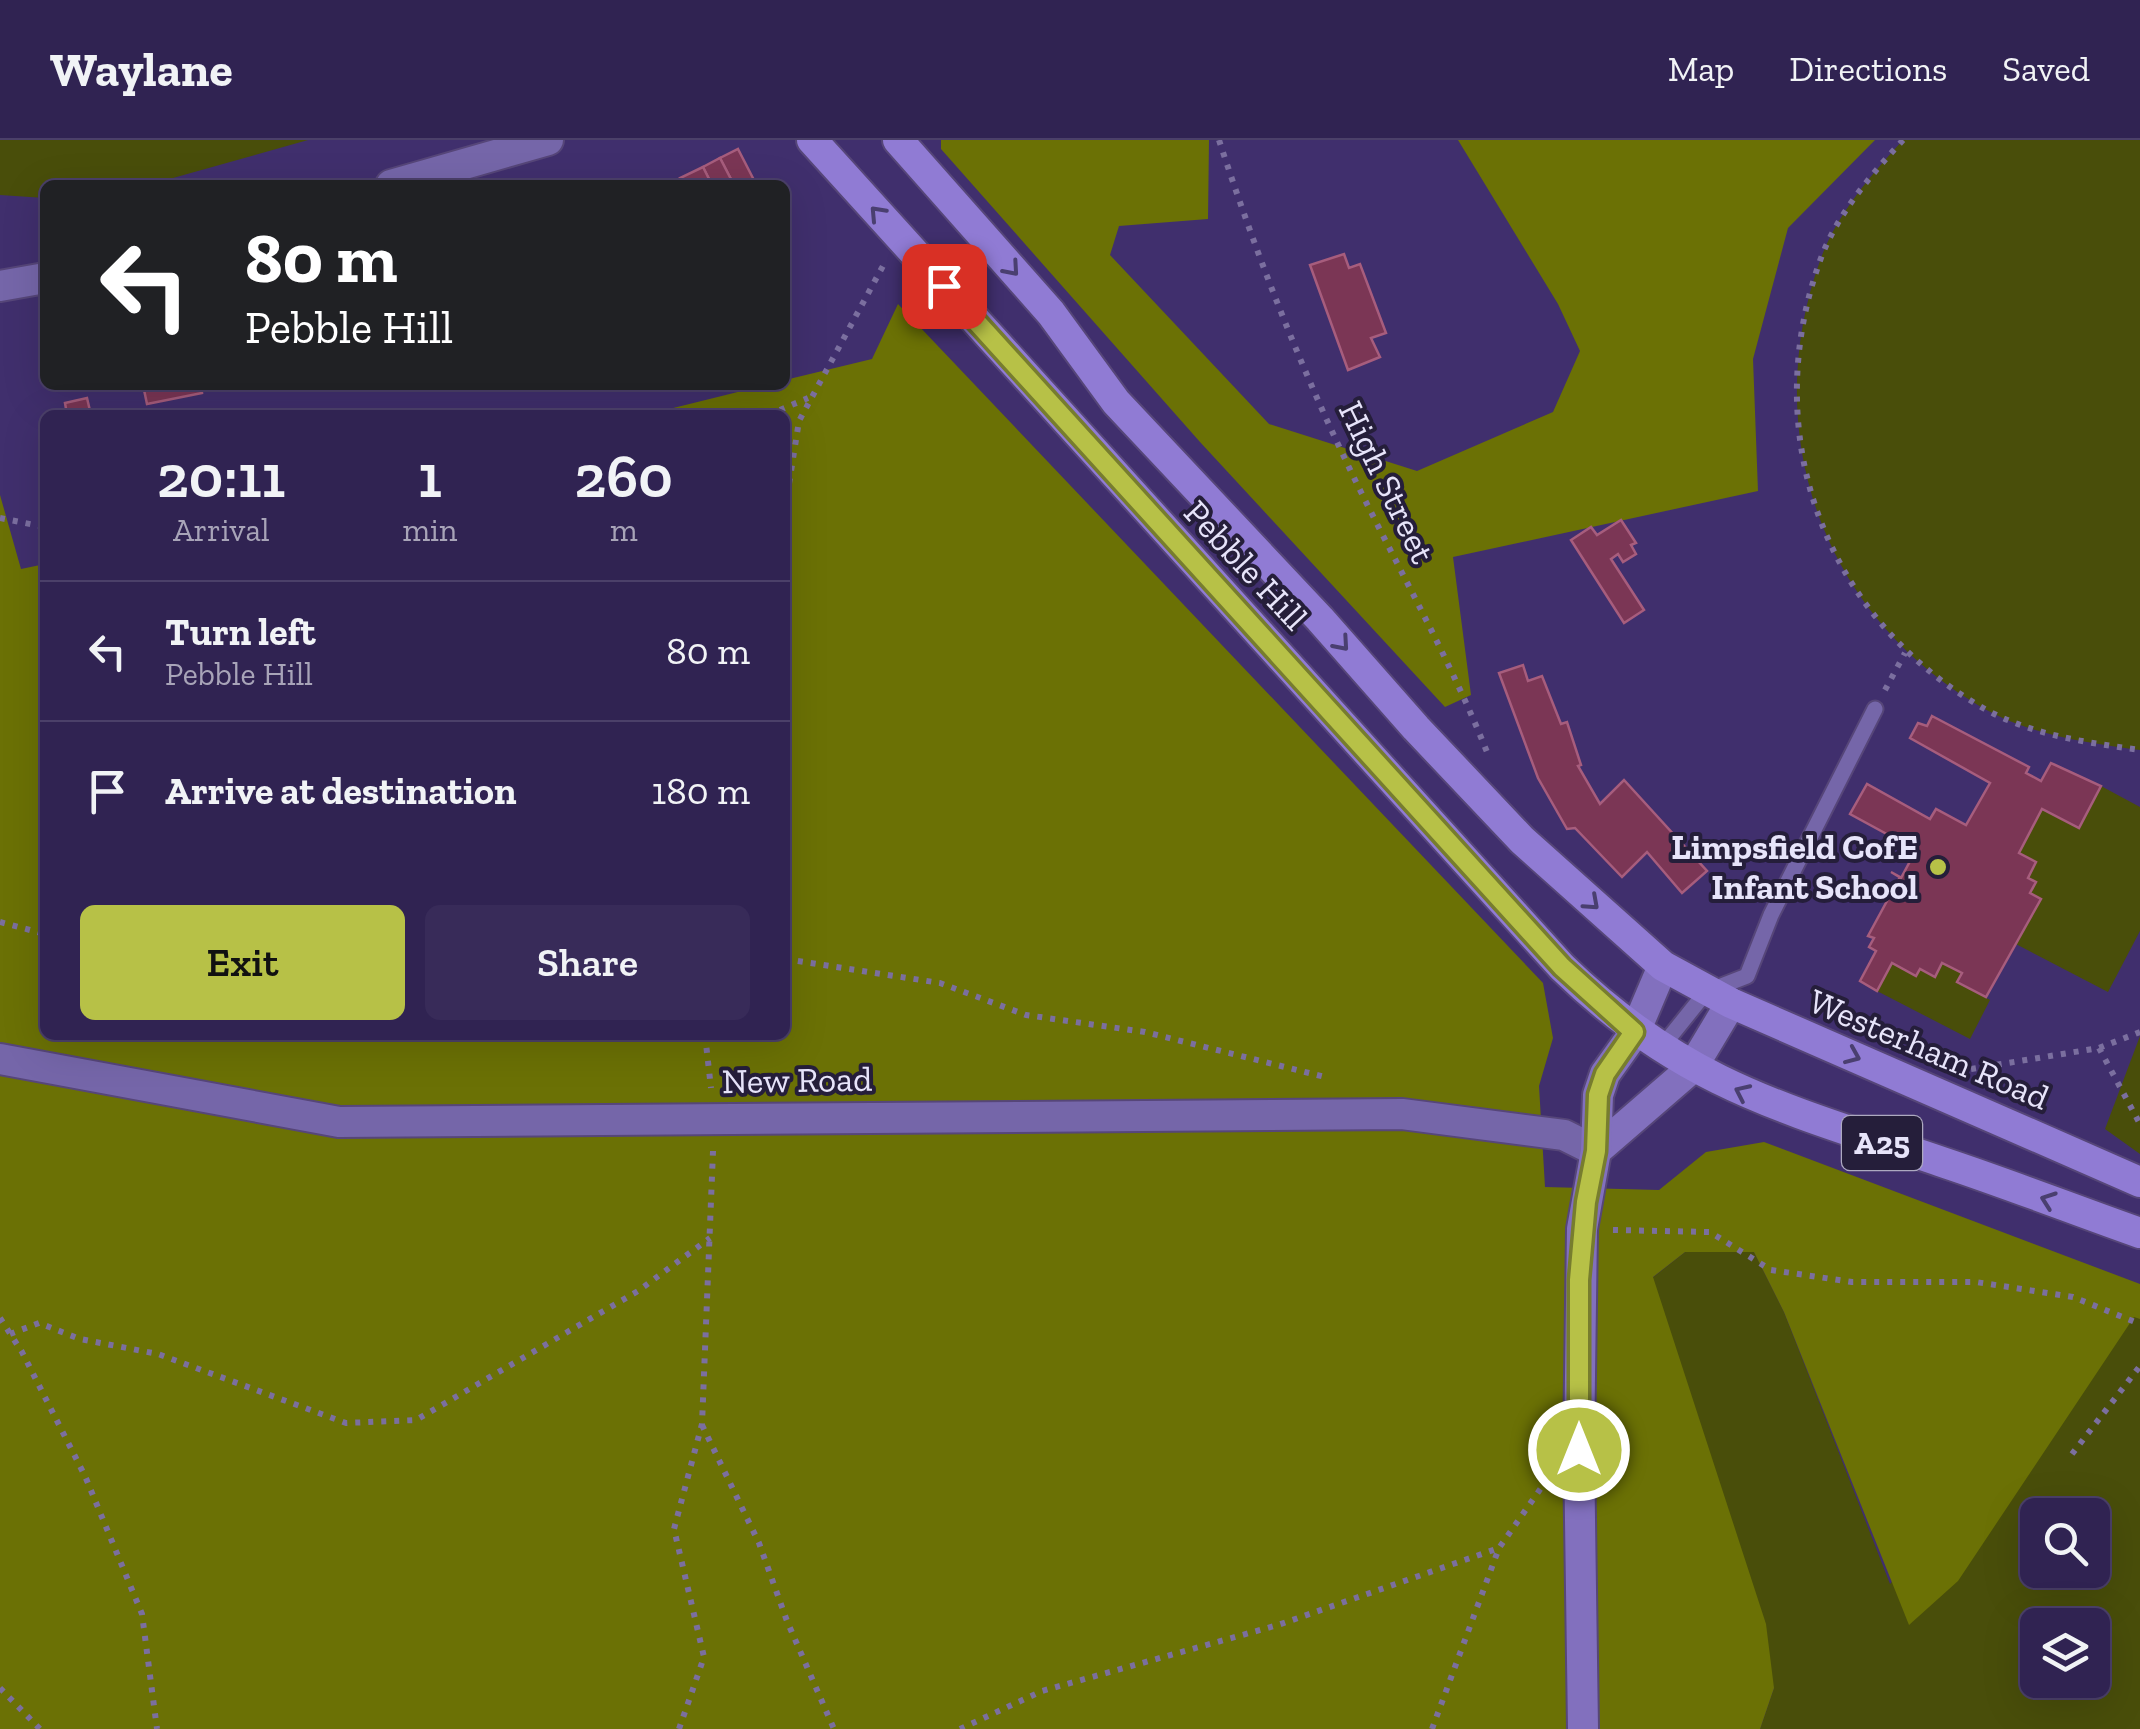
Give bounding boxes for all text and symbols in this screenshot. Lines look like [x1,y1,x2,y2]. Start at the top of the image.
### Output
text: Waylane [50,41,233,98]
text: Map [1668,48,1734,90]
text: Directions [1789,48,1947,90]
text: Saved [2002,48,2090,90]
one-way arrow [871,206,889,225]
text: 80 m [245,216,397,300]
icon: left [80,220,210,350]
pin [902,244,987,329]
one-way arrow [1001,258,1019,276]
icon: arrive [917,259,972,314]
text: Pebble Hill [245,301,453,355]
street label: High Street [1330,394,1444,570]
text: 20:11 [157,440,285,512]
text: 1 [418,440,442,512]
text: 260 [575,440,673,512]
street label: Pebble Hill [1176,492,1316,638]
text: Arrival [173,511,269,549]
text: min [403,511,457,549]
text: m [610,511,638,549]
text: Turn left [165,609,316,655]
icon: left [80,624,135,679]
text: 80 m [666,628,750,674]
one-way arrow [1331,632,1349,651]
text: Pebble Hill [165,655,313,693]
icon: arrive [80,764,135,819]
text: Arrive at destination [165,768,516,814]
text: 180 m [652,768,750,814]
place label: Limpsfield CofE Infant School [1671,826,1918,908]
marker: Limpsfield CofE Infant School [1927,856,1949,878]
one-way arrow [1580,892,1599,910]
button: Exit [80,905,405,1020]
button: Share [425,905,750,1020]
street label: Westerham Road [1803,980,2055,1118]
one-way arrow [1843,1045,1861,1065]
street label: New Road [721,1058,873,1102]
one-way arrow [1734,1084,1752,1104]
road number: A25 [1842,1116,1922,1170]
one-way arrow [2041,1191,2058,1212]
position arrow [1527,1398,1631,1502]
map controls [2020,1498,2110,1698]
button: search [2020,1498,2110,1588]
button: layers [2020,1608,2110,1698]

